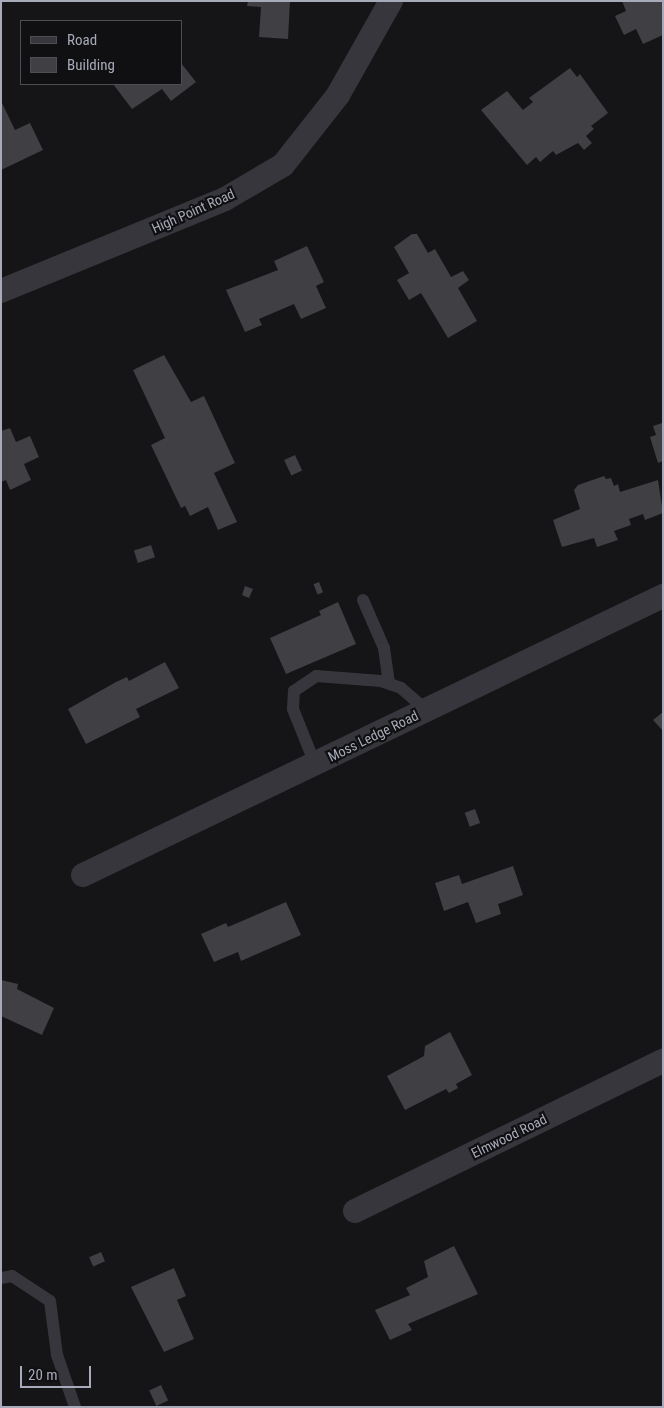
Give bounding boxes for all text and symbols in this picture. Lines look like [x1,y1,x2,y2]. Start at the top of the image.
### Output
legend [20,20,182,85]
text: Road [67,31,97,49]
text: Building [67,56,115,74]
street label: High Point Road [149,185,237,237]
street label: Moss Ledge Road [325,707,421,765]
street label: Elmwood Road [468,1110,550,1162]
scale bar [22,1356,94,1388]
text: 20 m [28,1366,58,1384]

